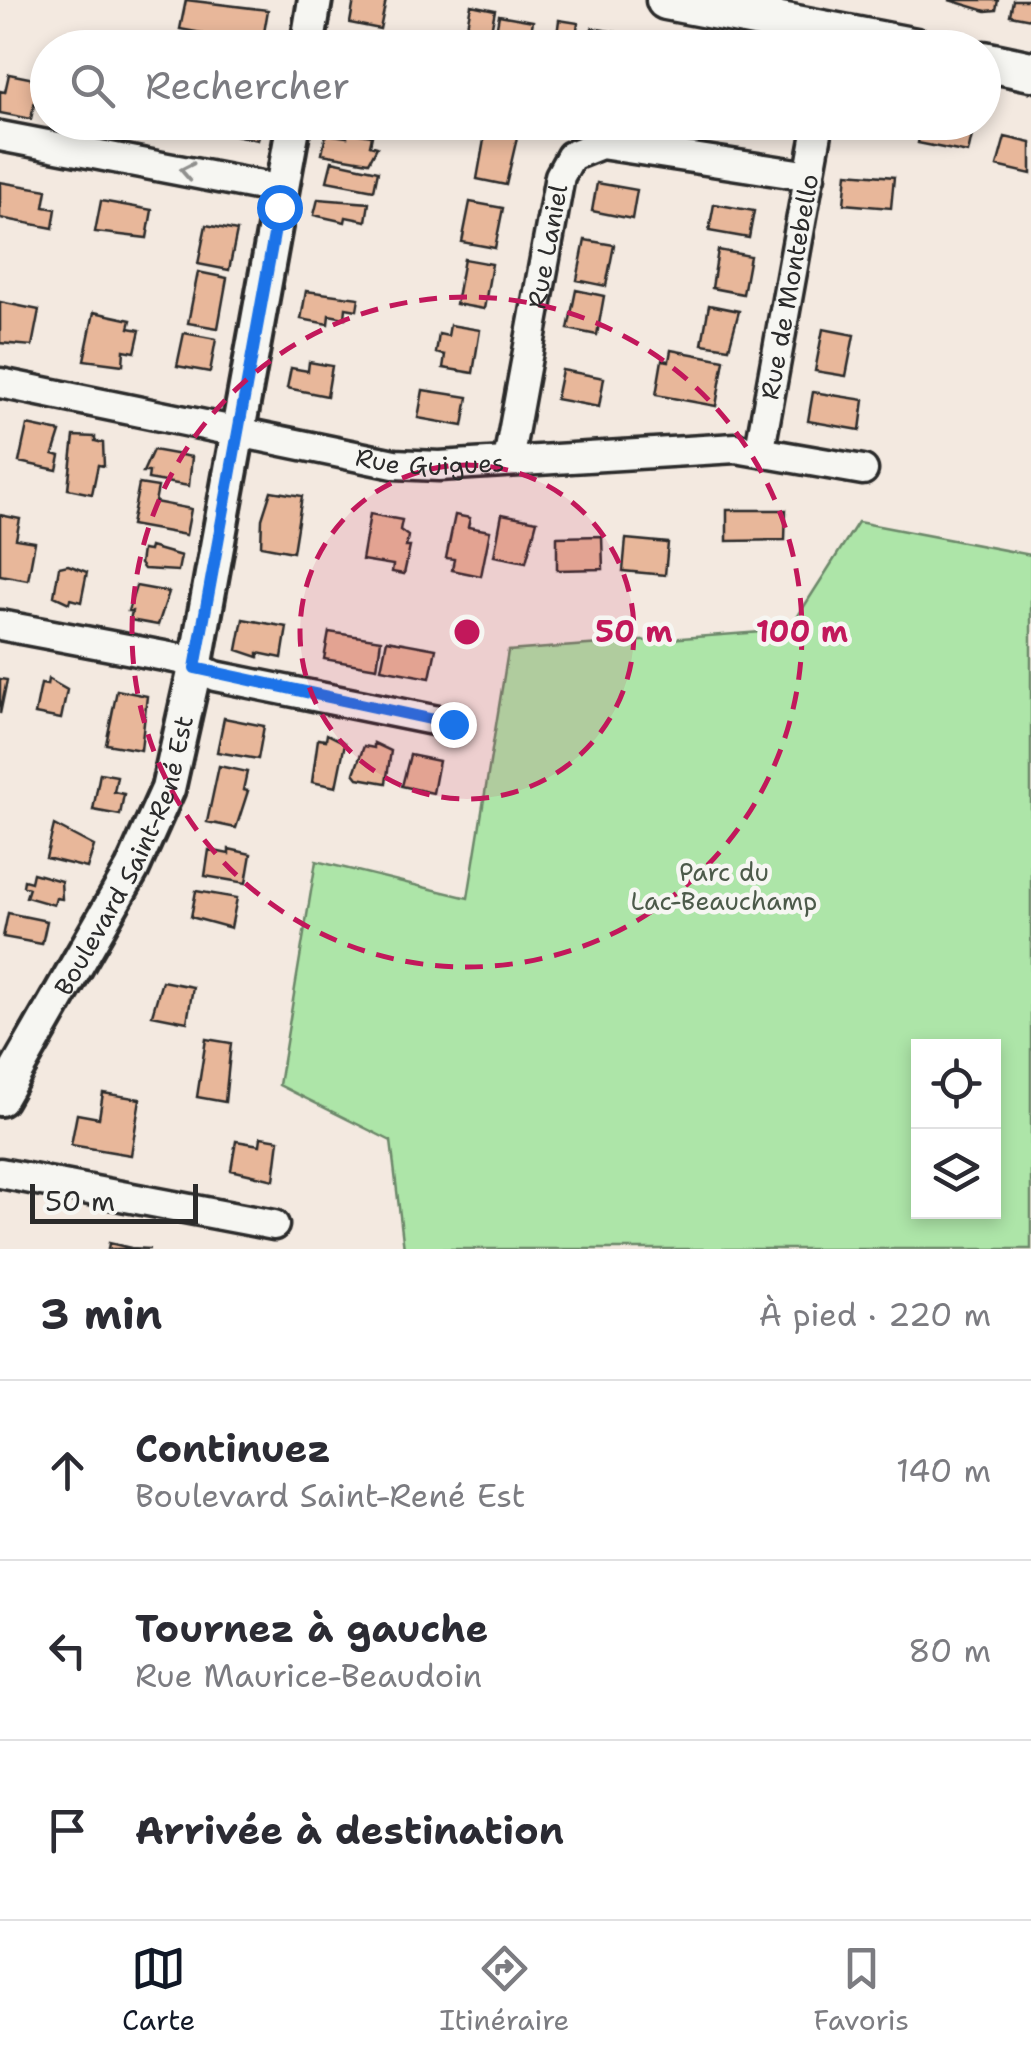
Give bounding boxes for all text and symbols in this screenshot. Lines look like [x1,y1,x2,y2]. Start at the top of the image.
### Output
search box [30,30,1001,140]
icon: search [65,58,120,113]
text: Rechercher [145,60,350,111]
one-way arrow [178,162,195,183]
street label: Rue de Montebello [752,171,826,402]
street label: Rue Laniel [519,181,575,312]
route start [257,185,303,231]
street label: Rue Guigues [353,440,505,483]
text: 50 m [595,611,673,652]
text: 100 m [756,611,848,652]
centre of rings [449,614,485,650]
route end [431,702,477,748]
street label: Boulevard Saint-René Est [46,712,201,1001]
park label: Parc du Lac-Beauchamp [631,855,817,918]
map controls [911,1039,1001,1219]
button: locate [911,1039,1001,1129]
button: layers [911,1129,1001,1219]
scale bar [30,1179,198,1224]
text: 50 m [45,1182,115,1220]
text: 3 min [40,1286,162,1342]
text: À pied · 220 m [759,1293,991,1336]
text: Continuez [135,1423,331,1474]
icon: ahead [40,1443,95,1498]
text: 140 m [896,1449,991,1492]
text: Boulevard Saint-René Est [135,1474,526,1517]
text: Tournez à gauche [135,1603,488,1654]
icon: left [40,1623,95,1678]
text: 80 m [908,1629,991,1672]
text: Rue Maurice-Beaudoin [135,1654,482,1697]
icon: arrive [40,1803,95,1858]
text: Arrivée à destination [135,1805,564,1856]
tab: Carte [122,1941,195,2039]
tab: Itinéraire [439,1941,569,2039]
tab: Favoris [813,1941,909,2039]

